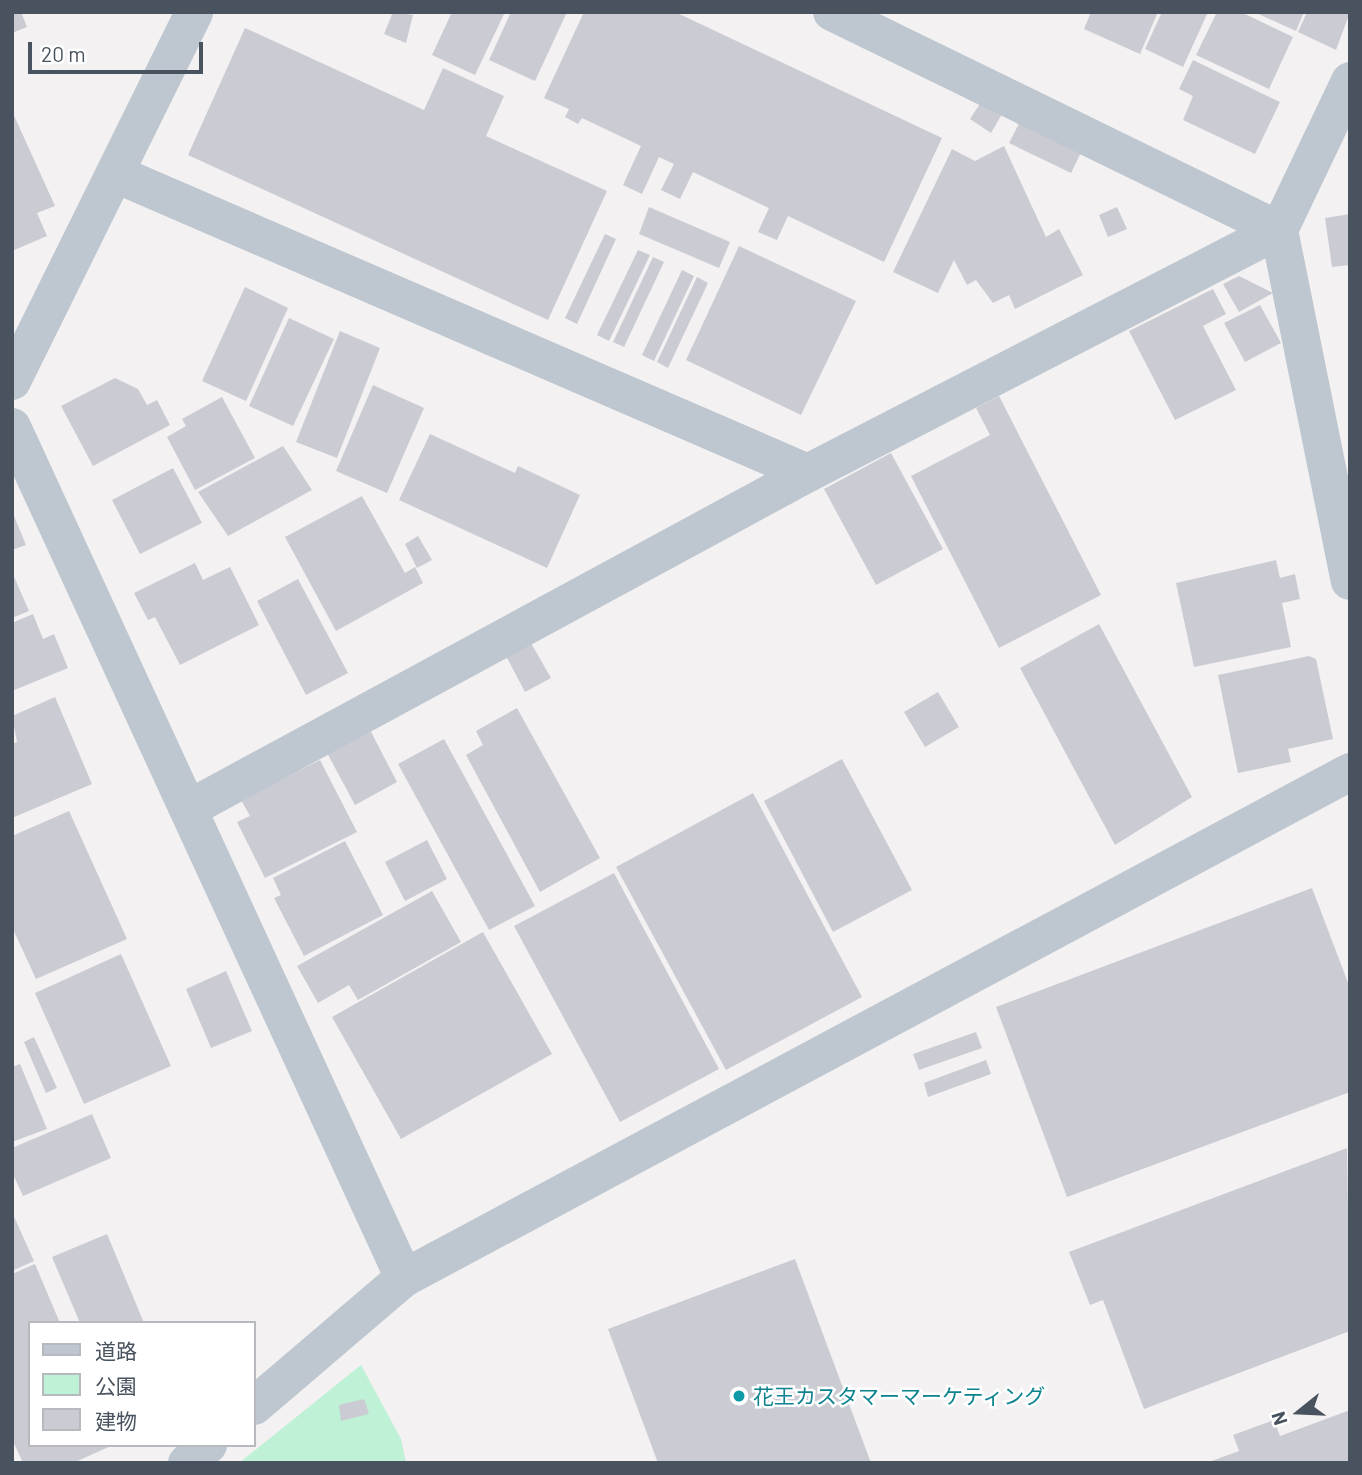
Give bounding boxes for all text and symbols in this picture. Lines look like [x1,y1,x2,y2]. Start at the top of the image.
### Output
scale bar [32,28,206,72]
text: 20 m [41,41,86,66]
legend [28,1321,256,1447]
text: 道路 [95,1338,137,1363]
text: 公園 [95,1373,137,1398]
north arrow [1264,1377,1334,1447]
place label: 花王カスタマーマーケティング [753,1383,1047,1409]
marker: 花王カスタマーマーケティング [731,1388,747,1404]
text: 建物 [95,1408,137,1433]
text: N [1266,1409,1291,1428]

